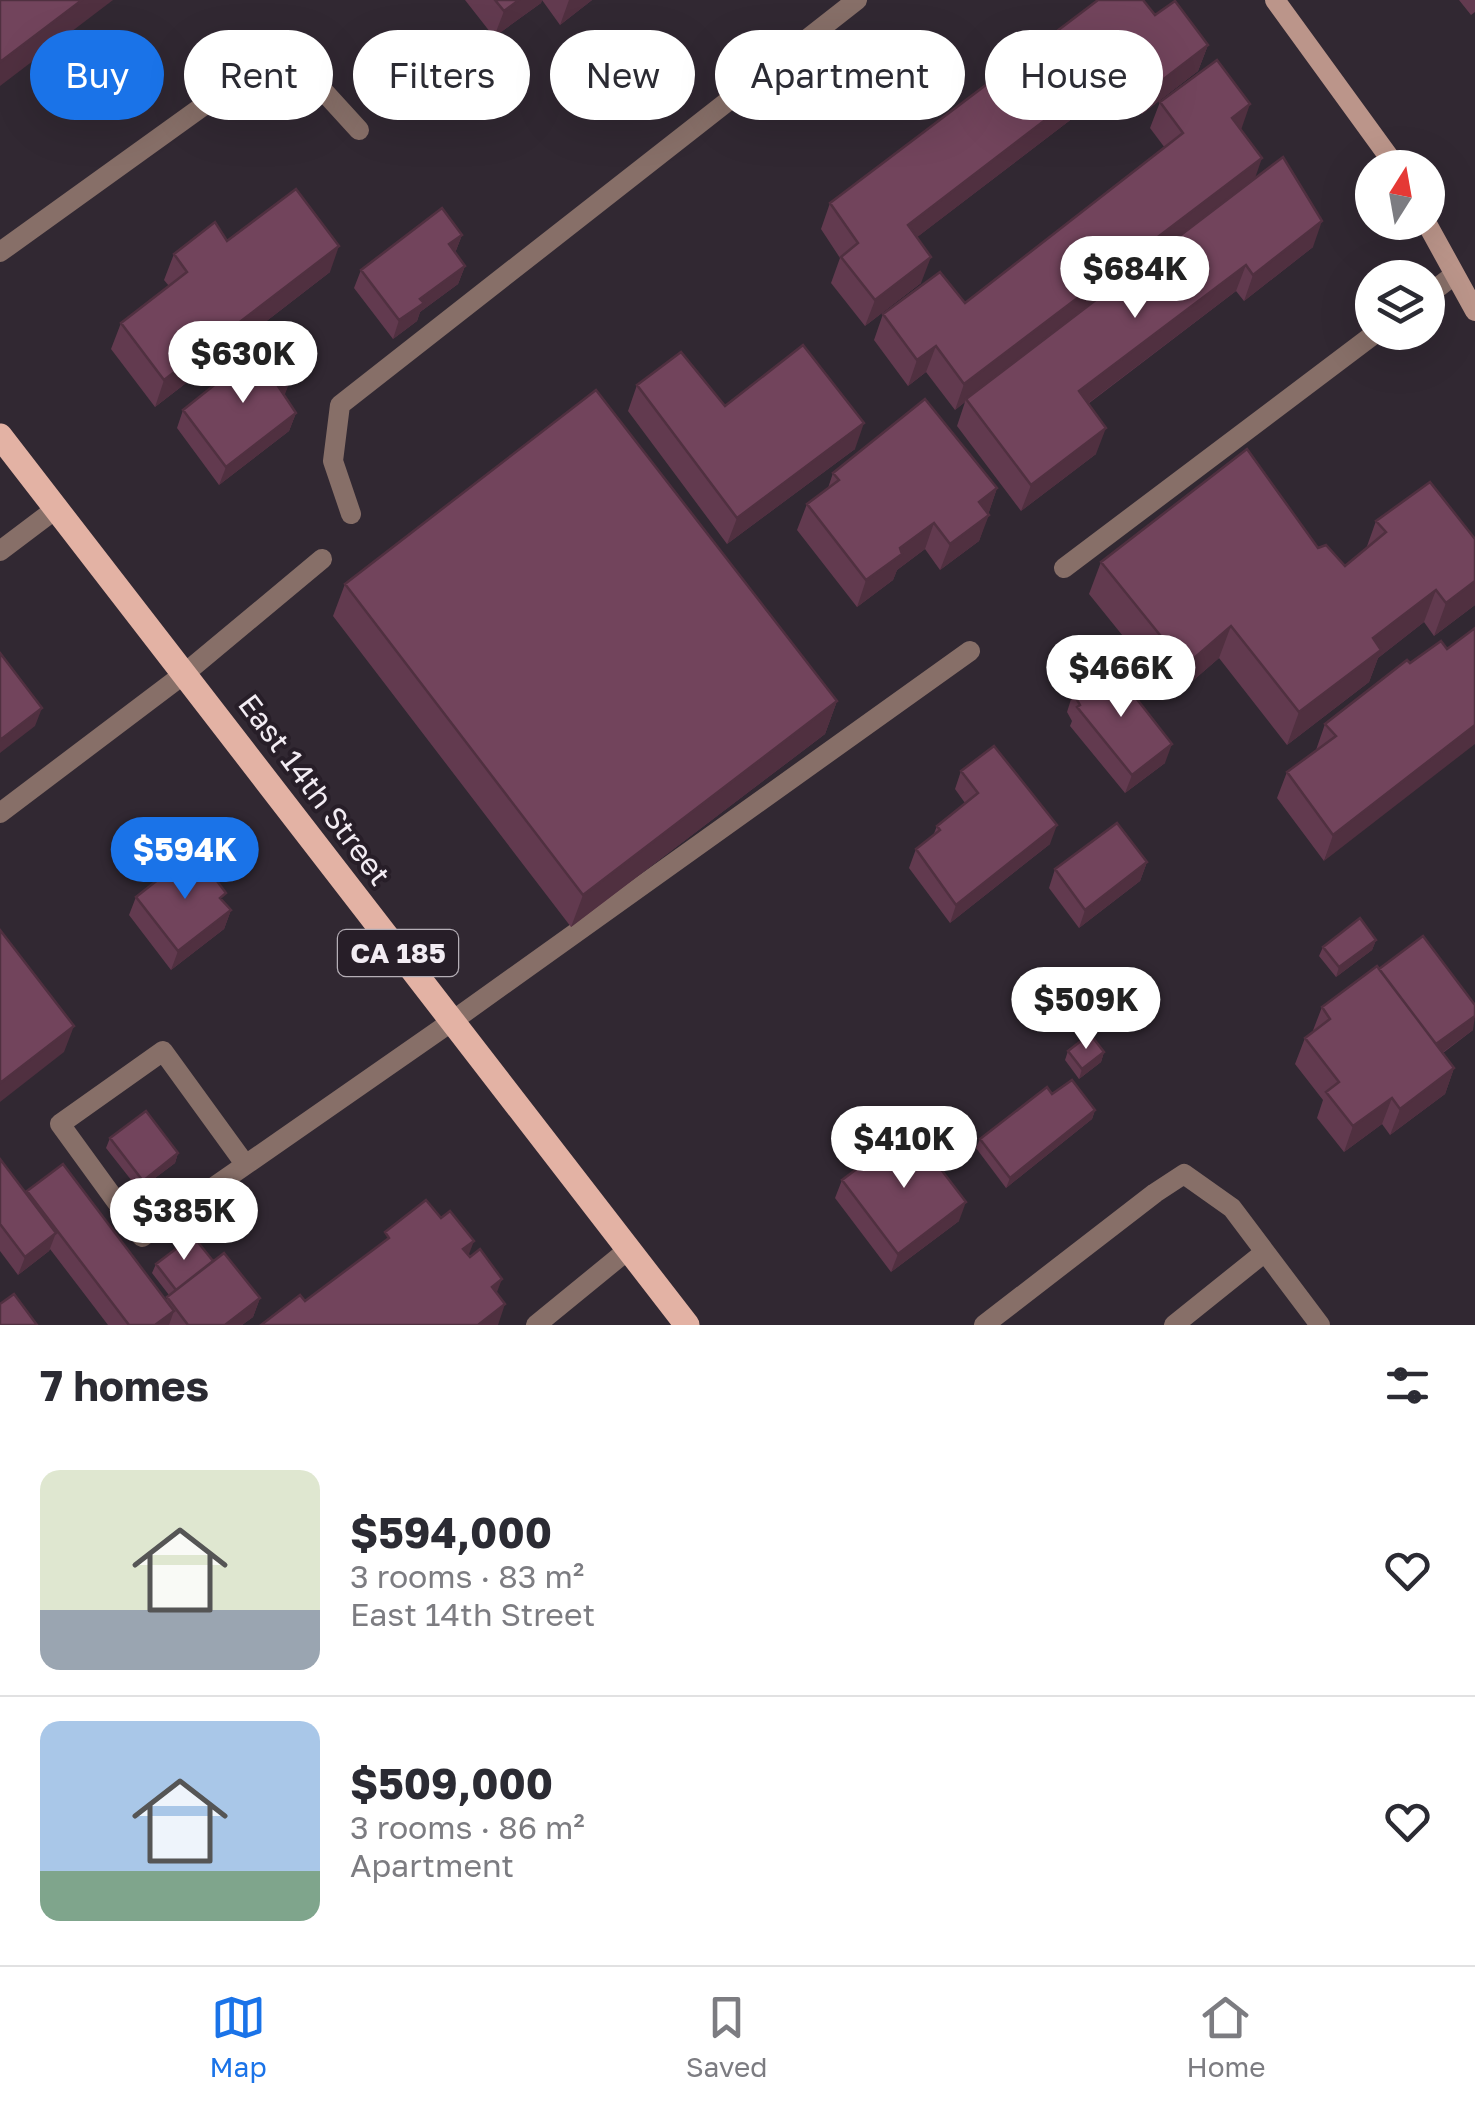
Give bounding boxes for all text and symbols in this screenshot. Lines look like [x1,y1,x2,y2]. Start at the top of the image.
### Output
chip: Buy [30,30,164,120]
chip: Rent [184,30,333,120]
chip: Filters [353,30,530,120]
chip: New [550,30,695,120]
chip: Apartment [715,30,965,120]
chip: House [985,30,1163,120]
north arrow [1355,150,1445,240]
map controls [1355,150,1445,350]
pin: $684K [1065,236,1205,321]
text: $684K [1082,249,1188,287]
button: layers [1355,260,1445,350]
pin: $630K [173,321,313,406]
text: $630K [190,334,296,372]
pin: $466K [1051,635,1191,720]
text: $466K [1068,648,1174,686]
street label: East 14th Street [231,687,398,892]
pin: $594K [115,817,255,902]
text: $594K [133,830,237,868]
road number: CA 185 [338,930,458,976]
pin: $509K [1016,967,1156,1052]
text: $509K [1033,980,1139,1018]
pin: $410K [834,1106,974,1191]
text: $410K [853,1119,955,1157]
pin: $385K [114,1178,254,1263]
text: $385K [132,1191,236,1229]
icon: filters [1380,1358,1435,1413]
text: 7 homes [40,1360,209,1410]
text: $594,000 [350,1507,552,1557]
icon: home [120,1510,240,1630]
icon: heart [1380,1543,1435,1598]
text: 3 rooms · 83 m² [350,1557,584,1595]
text: East 14th Street [350,1595,595,1633]
text: $509,000 [350,1758,553,1808]
icon: home [120,1761,240,1881]
icon: heart [1380,1794,1435,1849]
text: 3 rooms · 86 m² [350,1808,585,1846]
text: Apartment [350,1846,514,1884]
tab: Map [210,1990,267,2083]
tab: Saved [686,1990,767,2083]
tab: Home [1186,1990,1266,2083]

